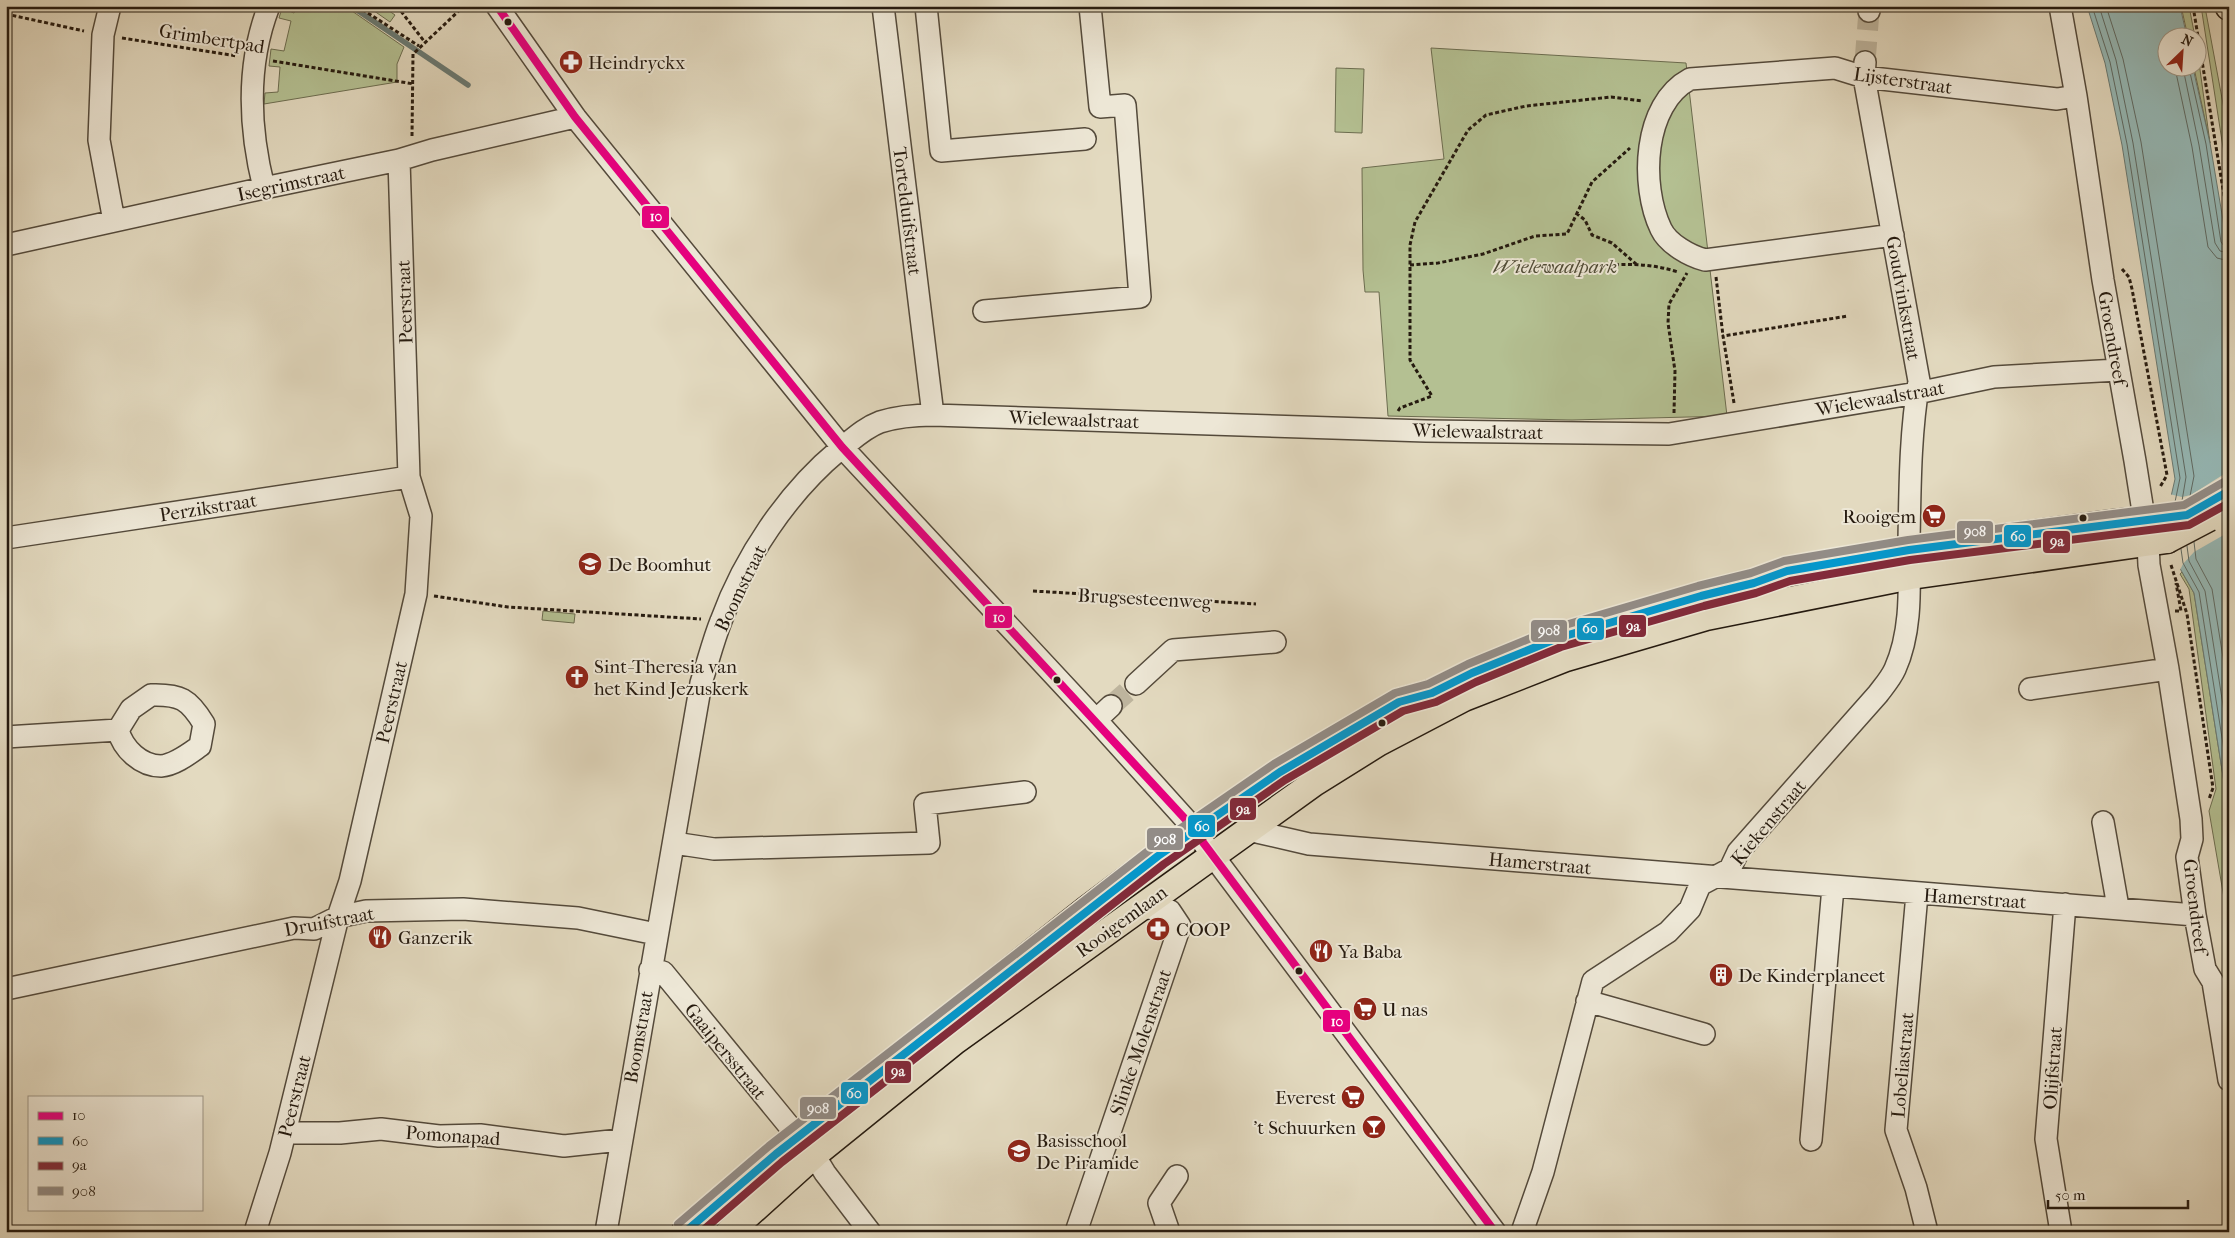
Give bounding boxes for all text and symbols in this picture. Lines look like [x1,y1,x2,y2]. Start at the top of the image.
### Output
unlabelled marker [503,17,513,27]
street label: Grimbertpad [157,20,267,58]
north arrow [2158,28,2208,78]
text: N [2179,31,2196,51]
pharmacy icon: Heindryckx [558,49,584,75]
place label: Heindryckx [588,52,685,74]
street label: Lijsterstraat [1852,63,1954,99]
street label: Tortelduifstraat [888,146,926,277]
street label: Isegrimstraat [235,162,347,206]
line badge: 10 [641,205,670,229]
text: 10 [650,208,663,225]
street label: Goudvinkstraat [1881,234,1925,362]
park label: Wielewaalpark [1493,256,1617,278]
street label: Peerstraat [393,259,417,344]
street label: Groendreef [2093,290,2132,390]
street label: Wielewaalstraat [1813,377,1947,421]
street label: Wielewaalstraat [1007,407,1140,433]
street label: Wielewaalstraat [1411,420,1544,444]
street label: Perzikstraat [158,489,259,527]
supermarket icon: Rooigem [1921,503,1947,529]
place label: Rooigem [1842,506,1916,528]
unlabelled marker [2078,513,2088,523]
line badge: 908 [1956,520,1994,544]
text: 908 [1963,523,1986,540]
line badge: 60 [2003,524,2032,548]
text: 60 [2010,528,2026,545]
line badge: 9a [2042,530,2071,554]
text: 9a [2049,533,2064,550]
street label: Boomstraat [711,541,771,635]
school or university icon: De Boomhut [577,551,603,577]
place label: De Boomhut [608,554,711,576]
street label: Brugsesteenweg [1077,584,1213,614]
line badge: 10 [984,605,1013,629]
text: 10 [993,609,1006,626]
line badge: 9a [1618,614,1647,638]
line badge: 60 [1576,617,1605,641]
text: 9a [1625,618,1640,635]
line badge: 908 [1530,619,1568,643]
text: 60 [1582,620,1598,637]
text: 908 [1537,622,1560,639]
place label: Sint-Theresia van het Kind Jezuskerk [594,656,749,700]
street label: Peerstraat [372,659,412,746]
church icon: Sint-Theresia van het Kind Jezuskerk [564,664,590,690]
unlabelled marker [1052,675,1062,685]
unlabelled marker [1377,718,1387,728]
street label: Kiekenstraat [1727,775,1811,870]
line badge: 9a [1229,797,1257,821]
text: 9a [1235,801,1250,818]
line badge: 60 [1187,814,1216,838]
text: 60 [1194,818,1210,835]
line badge: 908 [1146,827,1184,851]
text: 908 [1153,831,1176,848]
street label: Hamerstraat [1488,849,1593,879]
street label: Groendreef [2178,858,2212,958]
street label: Rooigemlaan [1072,881,1172,962]
street label: Hamerstraat [1923,884,2027,914]
street label: Druifstraat [282,902,376,942]
pharmacy icon: COOP [1145,916,1171,942]
place label: COOP [1176,919,1231,941]
restaurant icon: Ganzerik [367,924,393,950]
place label: Ganzerik [398,927,473,949]
restaurant icon: Ya Baba [1308,938,1334,964]
place label: Ya Baba [1337,941,1402,963]
building icon: De Kinderplaneet [1708,962,1734,988]
place label: De Kinderplaneet [1738,965,1886,987]
street label: Slinke Molenstraat [1106,966,1176,1118]
unlabelled marker [1294,966,1304,976]
street label: Boomstraat [620,989,658,1085]
supermarket icon: U nas [1352,996,1378,1022]
street label: Gaaipersstraat [680,999,771,1104]
place label: U nas [1382,999,1428,1021]
line badge: 10 [1322,1009,1351,1033]
street label: Lobeliastraat [1887,1011,1919,1119]
text: 10 [1331,1013,1344,1030]
street label: Olijfstraat [2039,1026,2067,1110]
street label: Peerstraat [274,1053,316,1140]
line badge: 9a [884,1060,912,1084]
text: 9a [890,1063,905,1080]
line badge: 60 [840,1081,869,1105]
supermarket icon: Everest [1340,1084,1366,1110]
text: 60 [846,1085,862,1102]
place label: Everest [1275,1087,1336,1109]
legend [28,1096,202,1210]
line badge: 908 [799,1096,837,1120]
text: 908 [806,1100,829,1117]
text: 10 [72,1106,86,1124]
bar icon: 't Schuurken [1361,1114,1387,1140]
place label: 't Schuurken [1253,1117,1356,1139]
street label: Pomonapad [405,1122,502,1150]
place label: Basisschool De Piramide [1036,1130,1139,1174]
text: 60 [72,1132,88,1150]
school or university icon: Basisschool De Piramide [1006,1138,1032,1164]
text: 9a [72,1156,88,1174]
scale bar [2048,1178,2188,1210]
text: 908 [72,1182,96,1200]
text: 50 m [2055,1186,2086,1204]

